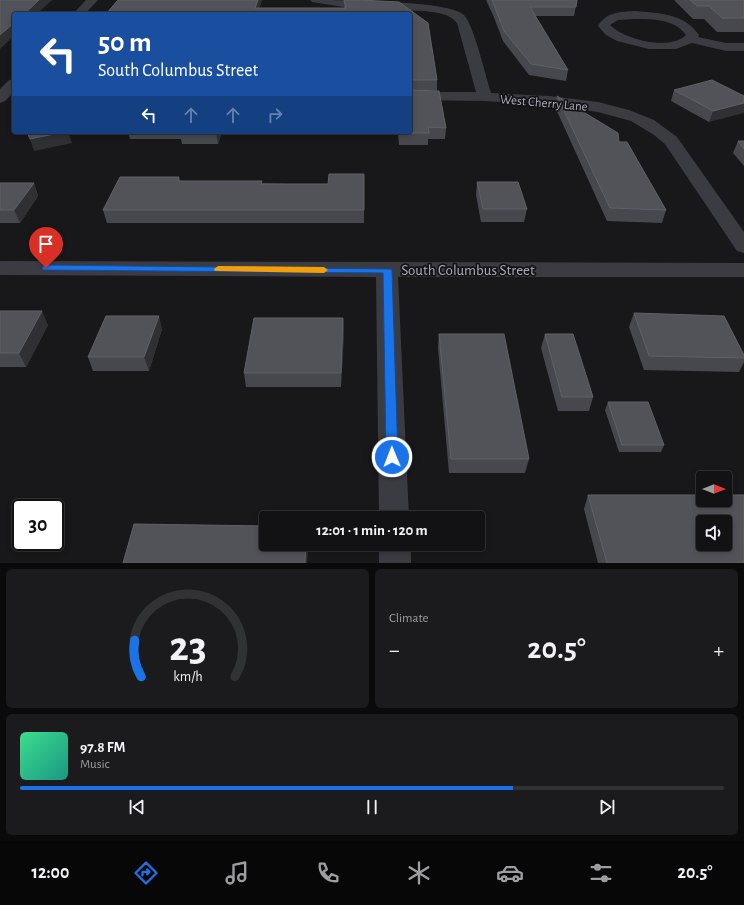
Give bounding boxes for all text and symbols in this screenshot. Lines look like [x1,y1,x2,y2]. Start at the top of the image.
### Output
icon: left [32,28,84,80]
text: 50 m [98,29,152,57]
text: South Columbus Street [98,62,258,80]
street label: West Cherry Lane [500,93,588,114]
icon: left [138,104,160,126]
icon: ahead [180,104,202,126]
icon: ahead [222,104,244,126]
icon: right [264,104,286,126]
pin [29,227,63,268]
icon: arrive [35,233,57,255]
street label: South Columbus Street [401,263,535,278]
position arrow [371,436,413,478]
north arrow [696,471,732,507]
map controls [696,471,732,551]
speed limit sign: 30 [12,499,64,551]
button: sound [696,515,732,551]
text: 12:01 · 1 min · 120 m [316,523,428,538]
text: Climate [389,612,428,625]
text: 23 [169,626,206,667]
text: 20.5° [527,634,586,664]
text: − [389,639,400,661]
text: + [713,639,724,661]
text: km/h [173,669,202,683]
text: 97.8 FM [80,740,125,755]
text: Music [80,758,110,771]
icon: previous [126,796,148,818]
icon: pause [361,796,383,818]
icon: next [596,796,618,818]
icon: directions [132,859,160,887]
icon: music [223,859,251,887]
icon: phone [314,859,342,887]
icon: climate [405,859,433,887]
icon: car [496,859,524,887]
icon: filters [587,859,615,887]
text: 12:00 [31,864,69,882]
text: 20.5° [678,864,713,882]

